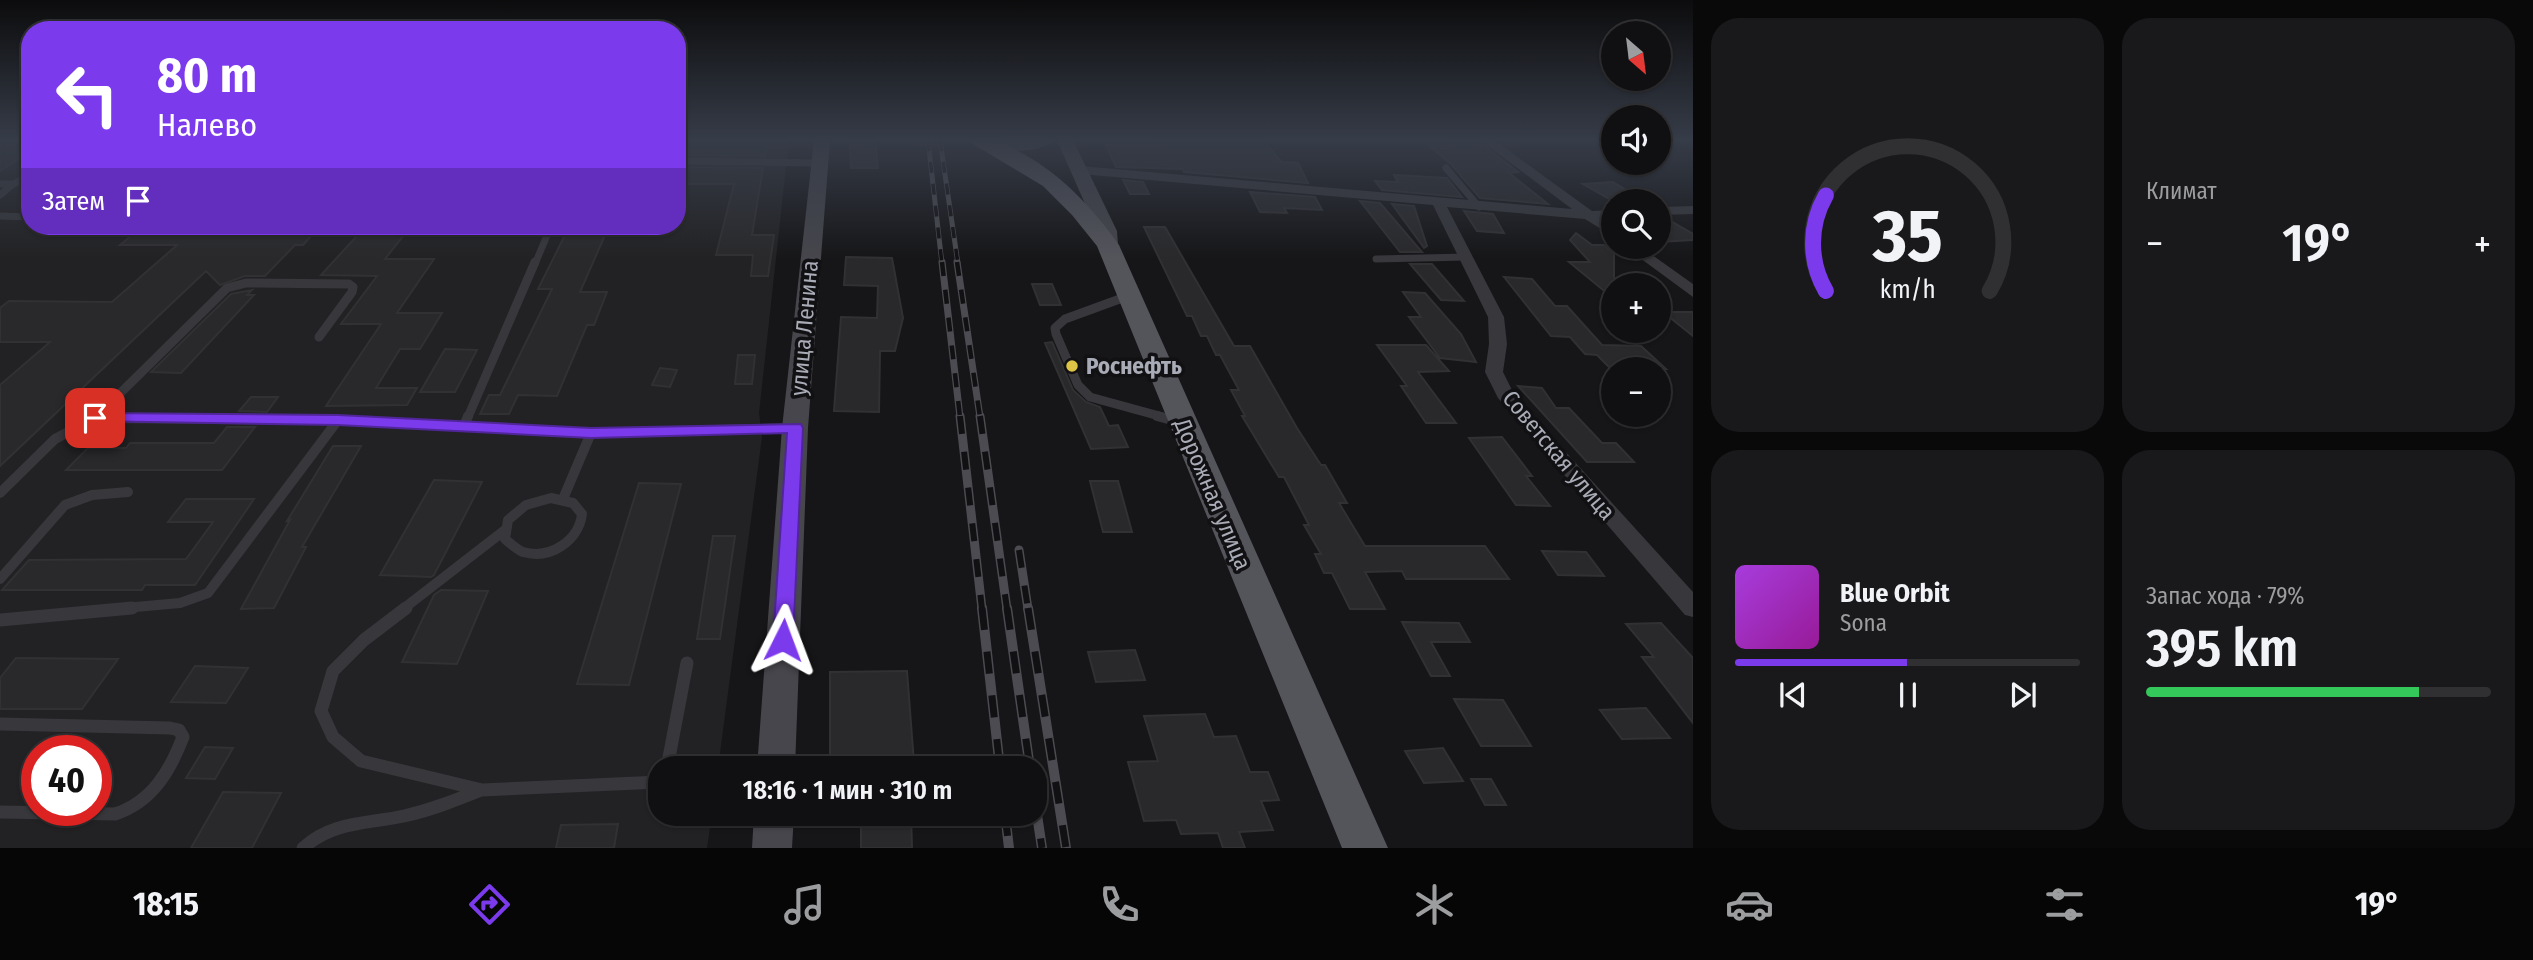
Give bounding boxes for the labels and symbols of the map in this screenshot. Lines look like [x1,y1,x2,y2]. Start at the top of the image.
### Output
north arrow [1601,21,1671,91]
street label: улица Ленина [784,259,824,397]
place label: Роснефть [1086,352,1182,380]
marker: Роснефть [1064,358,1080,374]
street label: Советская улица [1497,385,1621,525]
pin [65,388,125,448]
street label: Дорожная улица [1168,413,1257,574]
position arrow [746,603,820,677]
speed limit sign: 40 [21,735,112,826]

